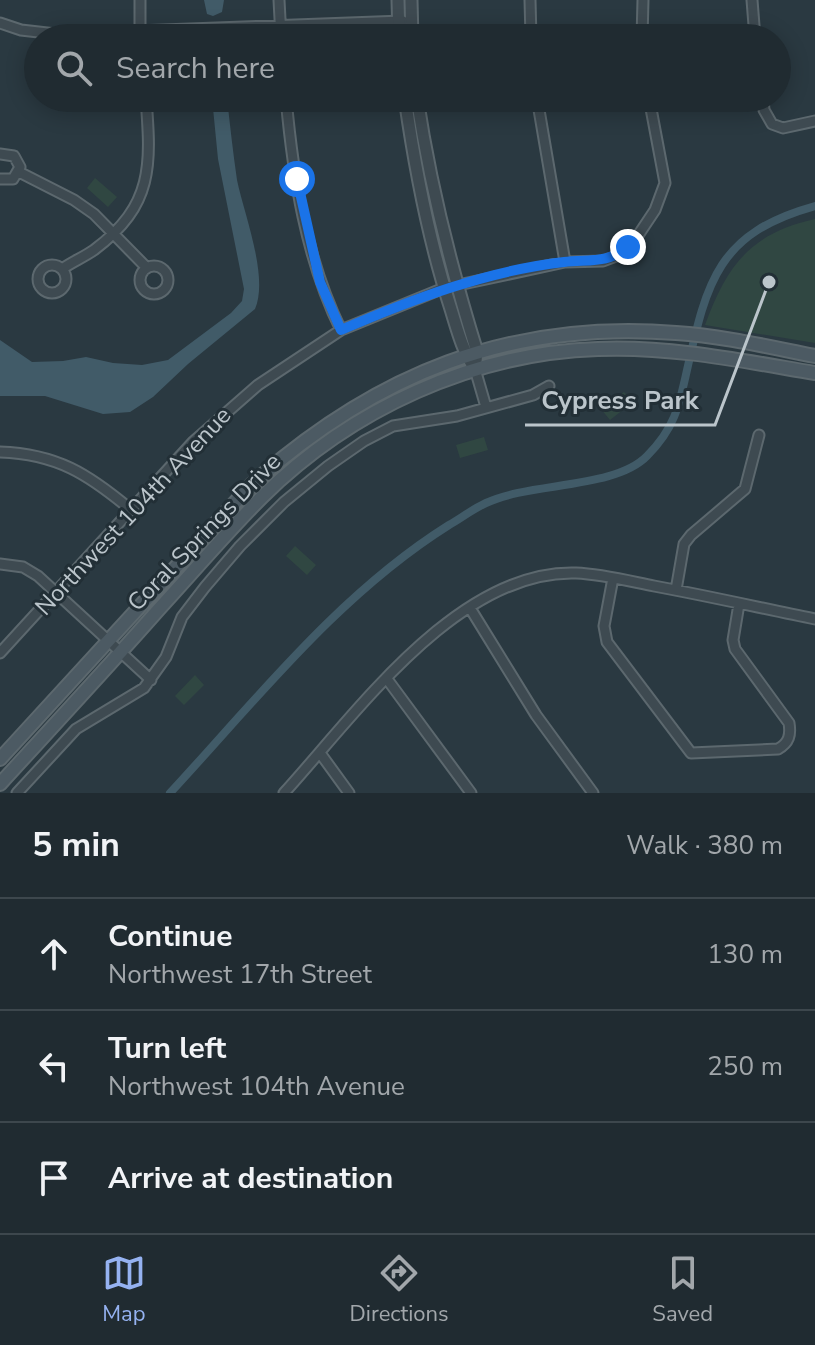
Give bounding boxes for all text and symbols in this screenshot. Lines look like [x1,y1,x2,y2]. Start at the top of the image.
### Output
search box [24,24,791,112]
icon: search [52,46,96,90]
text: Search here [116,48,275,89]
route start [279,161,315,197]
route end [610,229,646,265]
callout: Cypress Park [525,375,715,425]
text: Cypress Park [541,383,700,418]
street label: Northwest 104th Avenue [28,400,238,622]
street label: Coral Springs Drive [120,446,288,618]
text: 5 min [32,822,120,868]
text: Walk · 380 m [626,828,783,863]
text: Continue [108,916,233,957]
icon: ahead [32,932,76,976]
text: 130 m [707,937,783,972]
text: Northwest 17th Street [108,957,372,992]
text: Turn left [108,1028,226,1069]
icon: left [32,1044,76,1088]
text: 250 m [707,1049,783,1084]
text: Northwest 104th Avenue [108,1069,405,1104]
icon: arrive [32,1156,76,1200]
text: Arrive at destination [108,1158,393,1199]
tab: Map [102,1251,146,1329]
tab: Directions [350,1251,449,1329]
tab: Saved [652,1251,713,1329]

